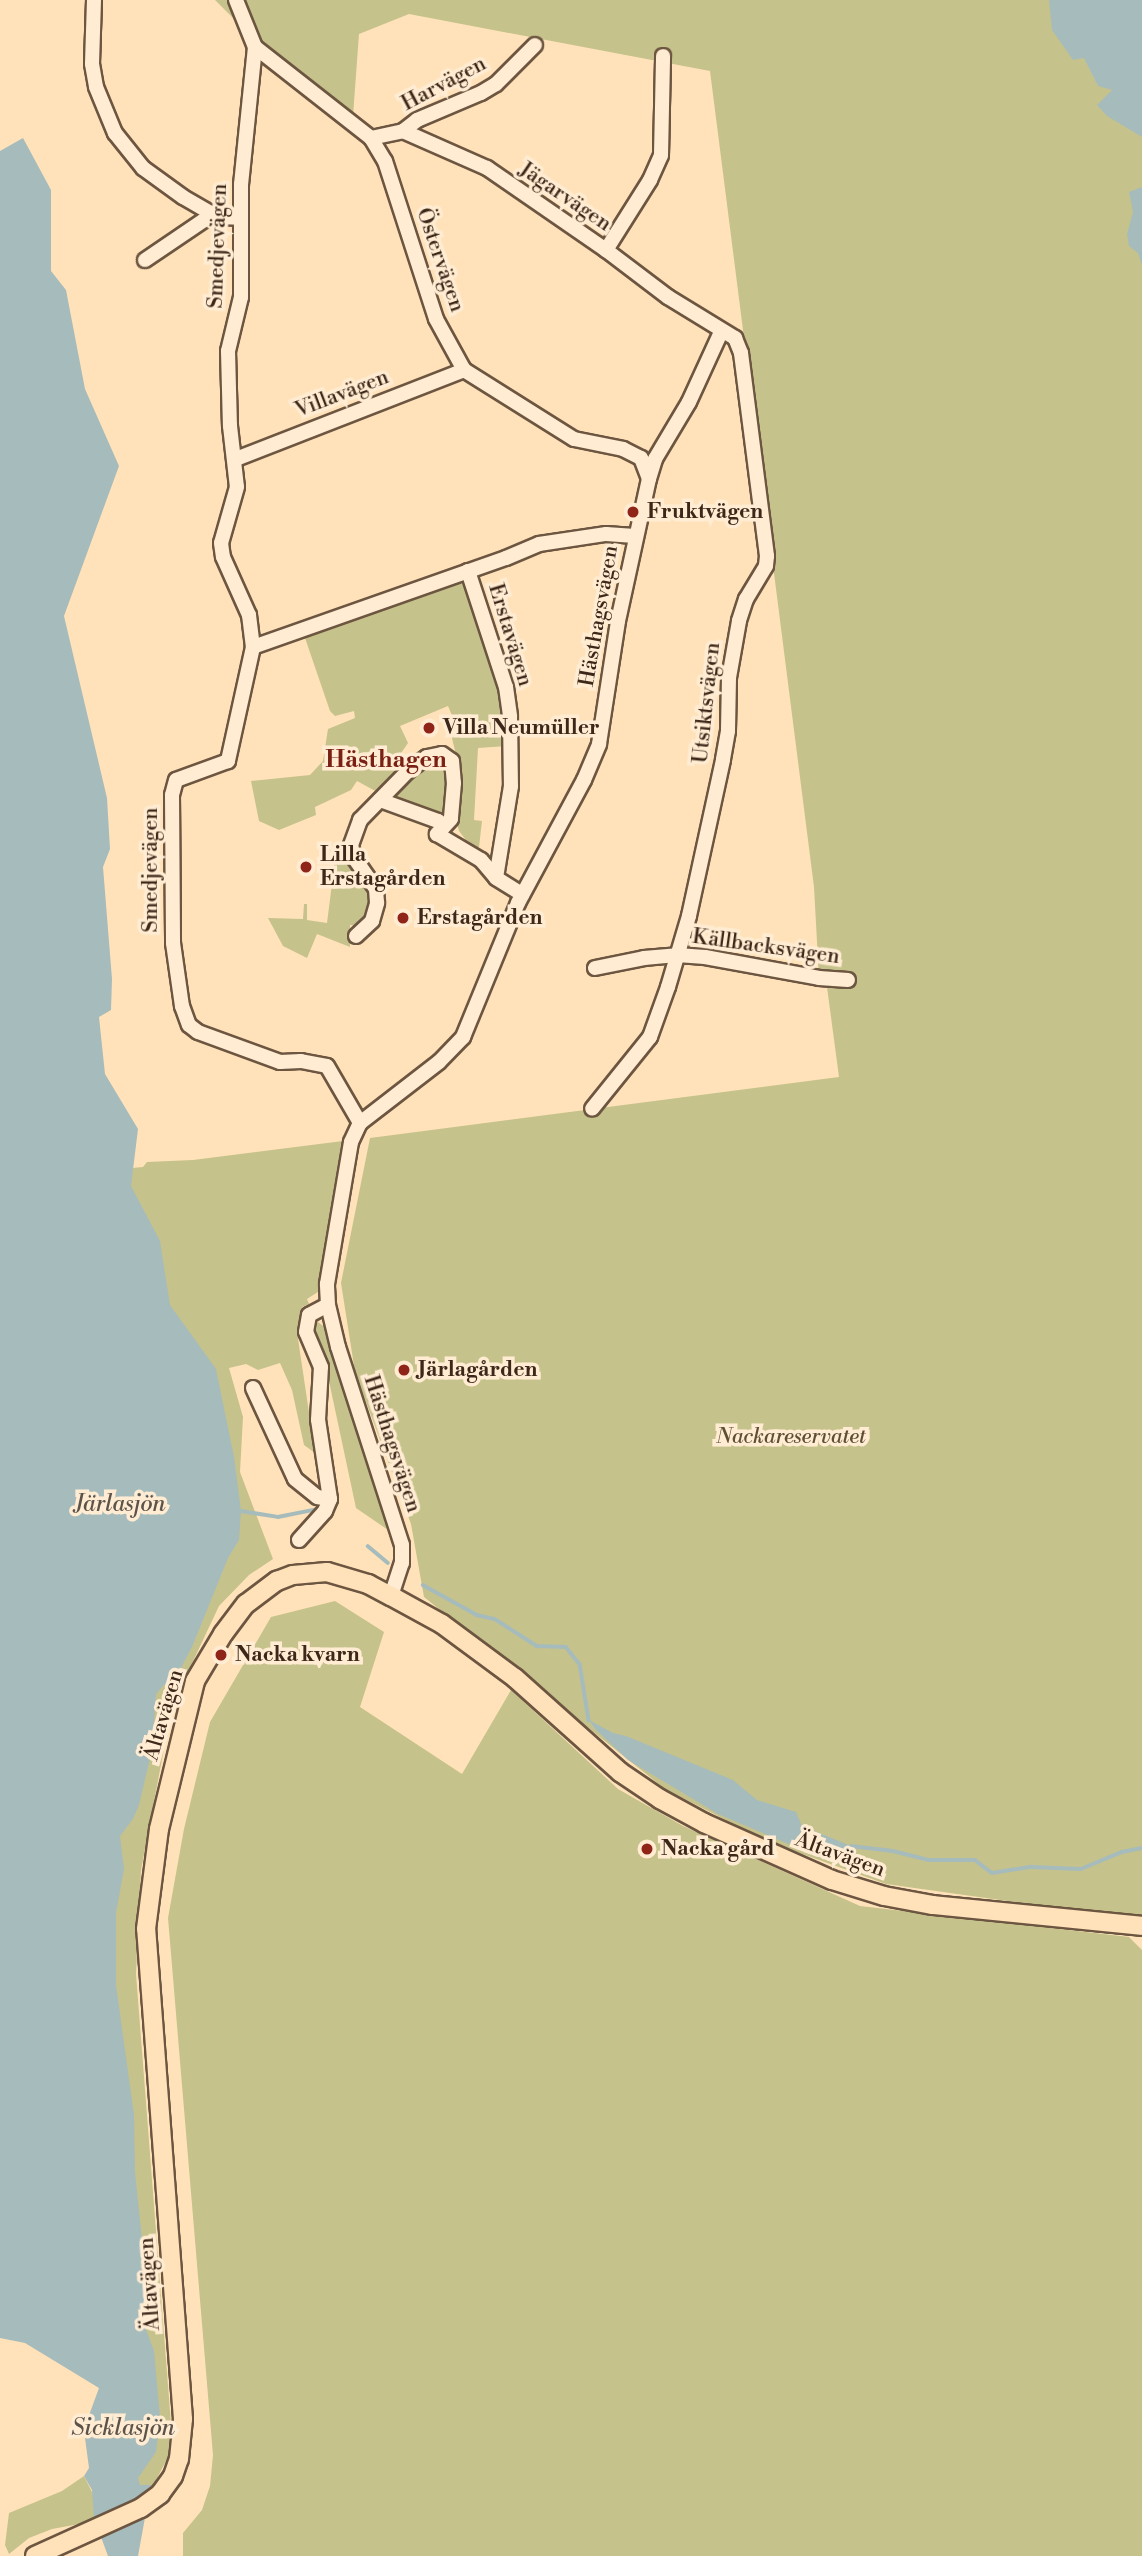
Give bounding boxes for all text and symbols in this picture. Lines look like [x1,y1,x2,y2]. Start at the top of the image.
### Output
street label: Harvägen [397,51,491,117]
street label: Jägarvägen [514,157,616,237]
street label: Smedjevägen [203,183,233,309]
street label: Östervägen [410,205,470,315]
street label: Villavägen [292,365,392,423]
place label: Fruktvägen [647,499,763,525]
marker: Fruktvägen [625,504,641,520]
street label: Hästhagsvägen [574,543,624,689]
street label: Erstavägen [482,581,538,689]
street label: Utsiktsvägen [688,641,726,765]
place label: Villa Neumüller [443,715,600,741]
marker: Villa Neumüller [421,720,437,736]
district label: Hästhagen [325,747,447,775]
street label: Smedjevägen [138,807,164,933]
place label: Lilla Erstagården [320,842,445,892]
marker: Lilla Erstagården [298,859,314,875]
place label: Erstagården [417,905,542,931]
marker: Erstagården [395,910,411,926]
street label: Källbacksvägen [691,924,841,970]
place label: Järlagården [418,1357,537,1383]
marker: Järlagården [396,1362,412,1378]
street label: Hästhagsvägen [358,1372,426,1516]
park label: Nackareservatet [716,1424,866,1450]
water label: Järlasjön [75,1490,165,1518]
place label: Nacka kvarn [235,1642,360,1668]
marker: Nacka kvarn [213,1647,229,1663]
street label: Ältavägen [139,1667,189,1763]
street label: Ältavägen [792,1827,888,1883]
place label: Nacka gård [661,1836,775,1862]
marker: Nacka gård [639,1841,655,1857]
street label: Ältavägen [134,2236,166,2332]
water label: Sicklasjön [71,2414,175,2442]

